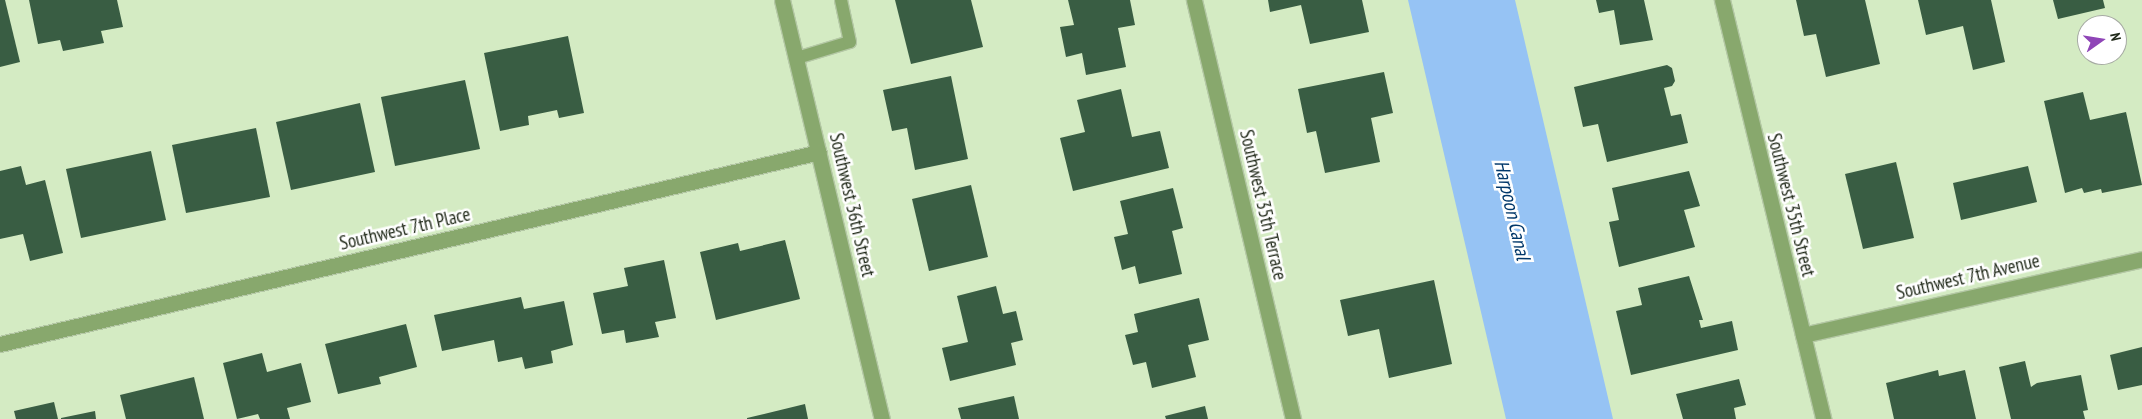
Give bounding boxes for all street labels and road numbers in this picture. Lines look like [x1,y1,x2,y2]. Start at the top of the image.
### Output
street label: Southwest 35th Terrace [1235,127,1291,283]
street label: Southwest 36th Street [824,131,880,279]
street label: Southwest 35th Street [1762,131,1820,279]
street label: Southwest 7th Place [337,203,473,255]
street label: Southwest 7th Avenue [1894,249,2042,305]

